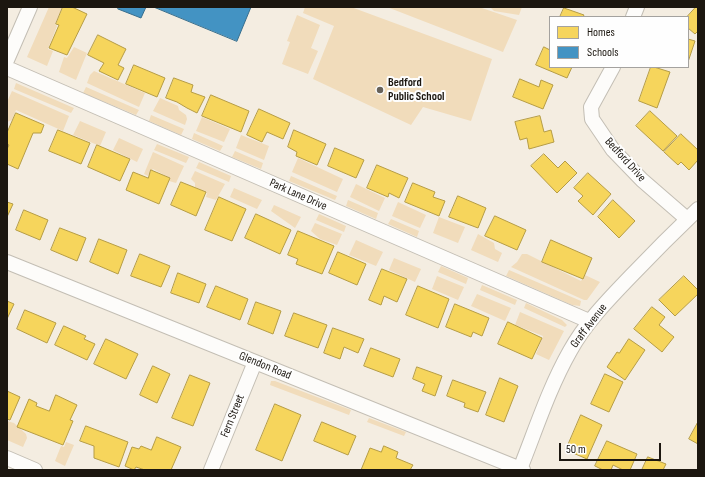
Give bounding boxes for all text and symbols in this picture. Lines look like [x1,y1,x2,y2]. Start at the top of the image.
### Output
legend [549,16,689,68]
text: Homes [587,25,615,40]
text: Schools [587,45,619,60]
place label: Bedford Public School [388,76,445,104]
marker: Bedford Public School [375,85,385,95]
street label: Bedford Drive [601,135,649,185]
street label: Park Lane Drive [267,176,329,214]
street label: Graff Avenue [568,301,610,351]
street label: Glendon Road [237,349,293,383]
street label: Fern Street [218,392,248,440]
scale bar [561,435,663,461]
text: 50 m [566,442,586,457]

